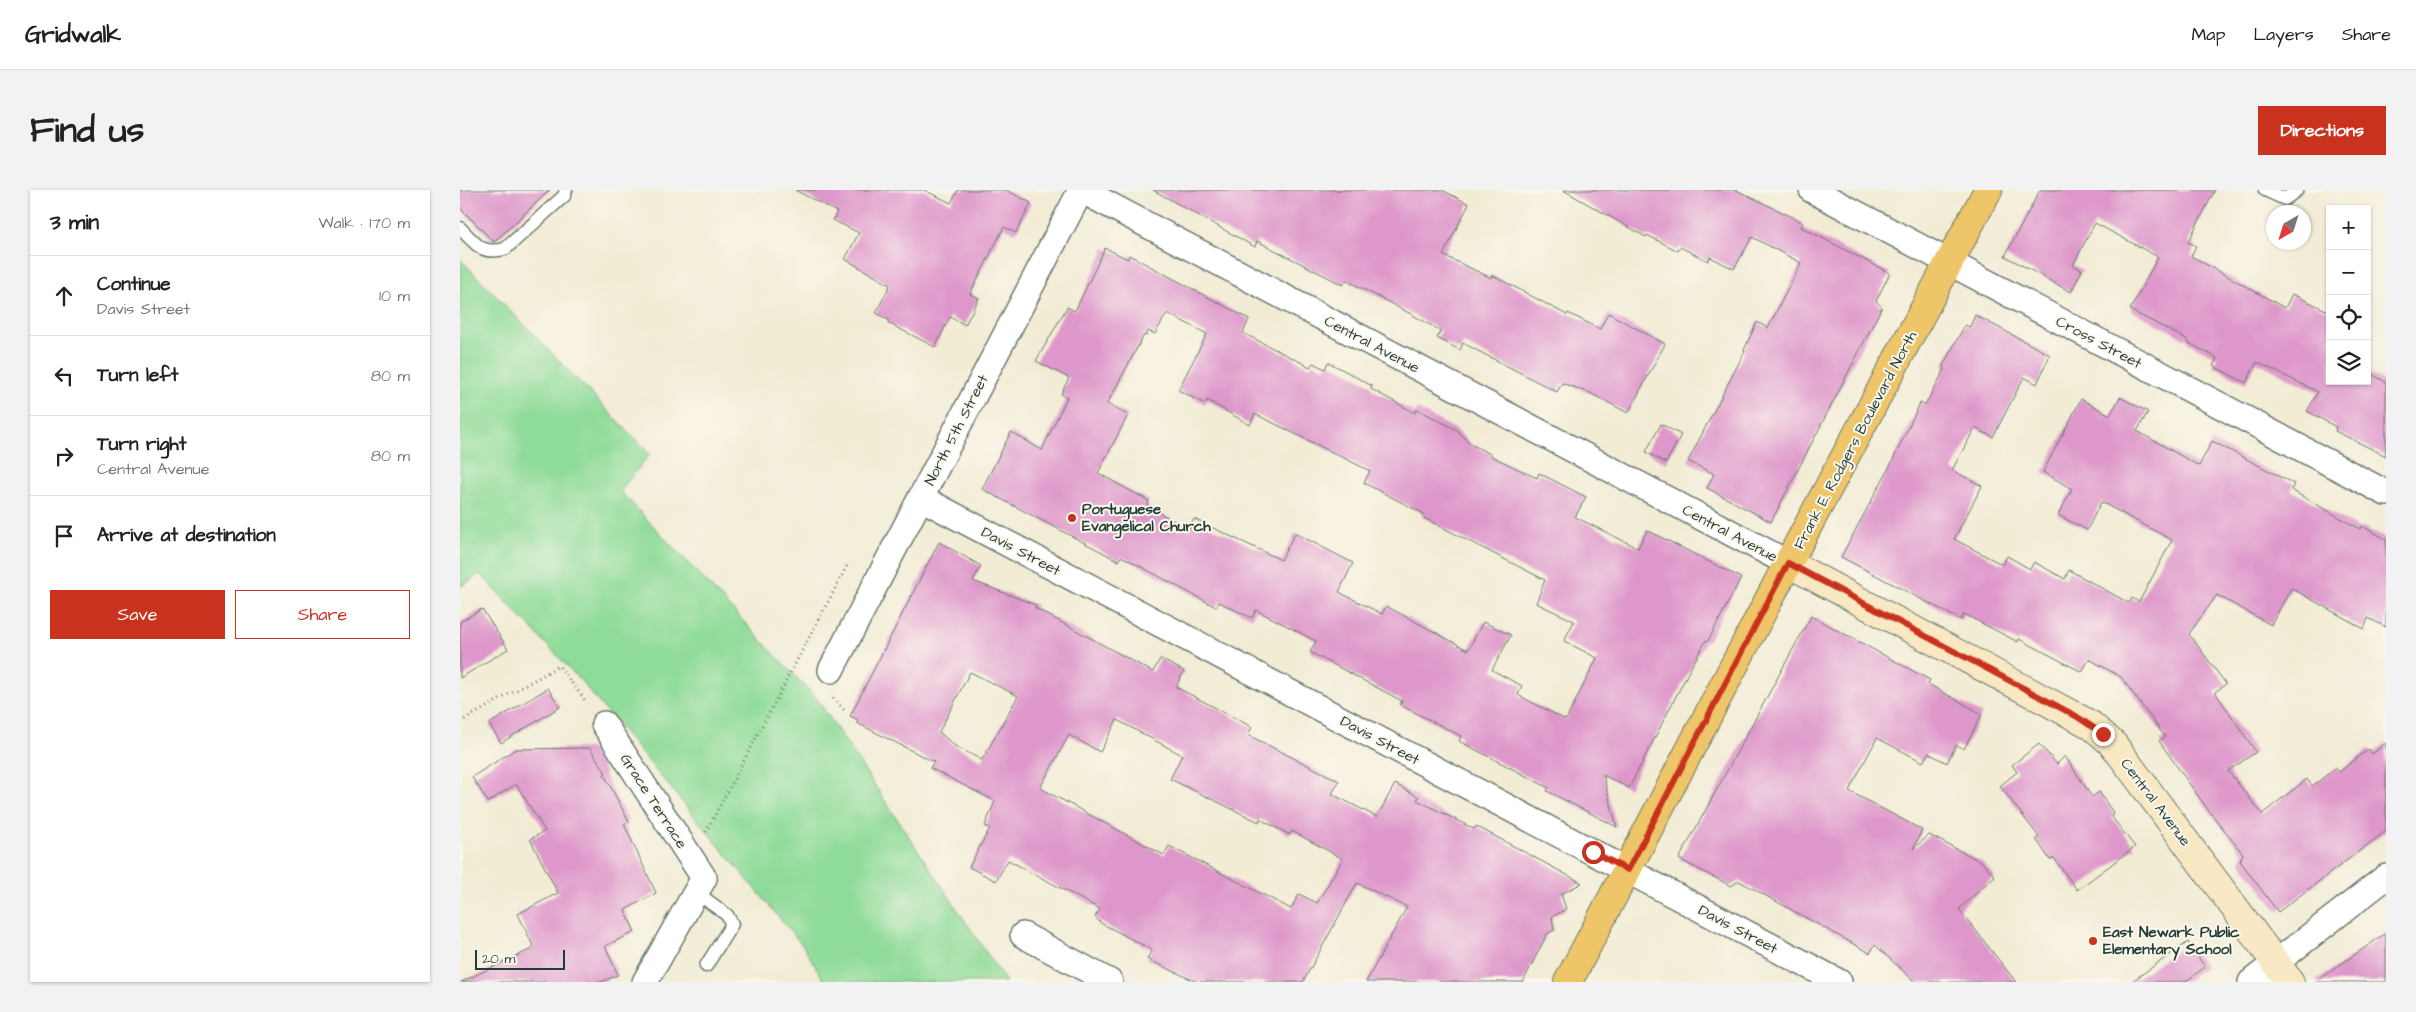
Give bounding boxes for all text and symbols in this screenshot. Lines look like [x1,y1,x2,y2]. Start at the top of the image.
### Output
text: Gridwalk [25,18,121,52]
text: Map [2191,22,2225,47]
text: Layers [2253,22,2314,47]
text: Share [2342,22,2391,47]
text: Find us [30,106,144,155]
button: Directions [2258,106,2386,155]
north arrow [2266,205,2311,250]
map controls [2326,205,2371,385]
button: + [2326,205,2371,250]
text: 3 min [50,208,99,237]
text: Walk · 170 m [319,212,410,234]
button: − [2326,250,2371,295]
text: Continue [97,271,171,298]
icon: ahead [50,282,78,310]
text: 10 m [379,285,410,307]
button: locate [2326,295,2371,340]
text: Davis Street [97,298,190,320]
street label: Central Avenue [1320,310,1423,378]
street label: Cross Street [2052,311,2145,374]
street label: Frank E. Rodgers Boulevard North [1789,327,1923,554]
button: layers [2326,340,2371,385]
icon: left [50,362,78,390]
text: Turn left [97,362,178,389]
text: 80 m [371,365,410,387]
street label: North 5th Street [919,371,993,489]
text: Turn right [97,431,186,458]
icon: right [50,442,78,470]
text: 80 m [371,445,410,467]
text: Central Avenue [97,458,209,480]
place label: Portuguese Evangelical Church [1082,499,1211,539]
street label: Central Avenue [1678,499,1781,567]
marker: Portuguese Evangelical Church [1066,512,1078,524]
icon: arrive [50,522,78,550]
text: Arrive at destination [97,522,276,549]
street label: Davis Street [977,522,1064,581]
button: Save [50,590,225,639]
button: Share [235,590,410,639]
street label: Davis Street [1336,711,1423,770]
route end [2092,723,2115,746]
street label: Grace Terrace [615,750,692,853]
street label: Central Avenue [2116,754,2196,851]
route start [1582,841,1605,864]
street label: Davis Street [1694,900,1781,959]
place label: East Newark Public Elementary School [2103,922,2240,961]
marker: East Newark Public Elementary School [2087,935,2099,947]
scale bar [475,947,565,970]
text: 20 m [482,949,515,969]

